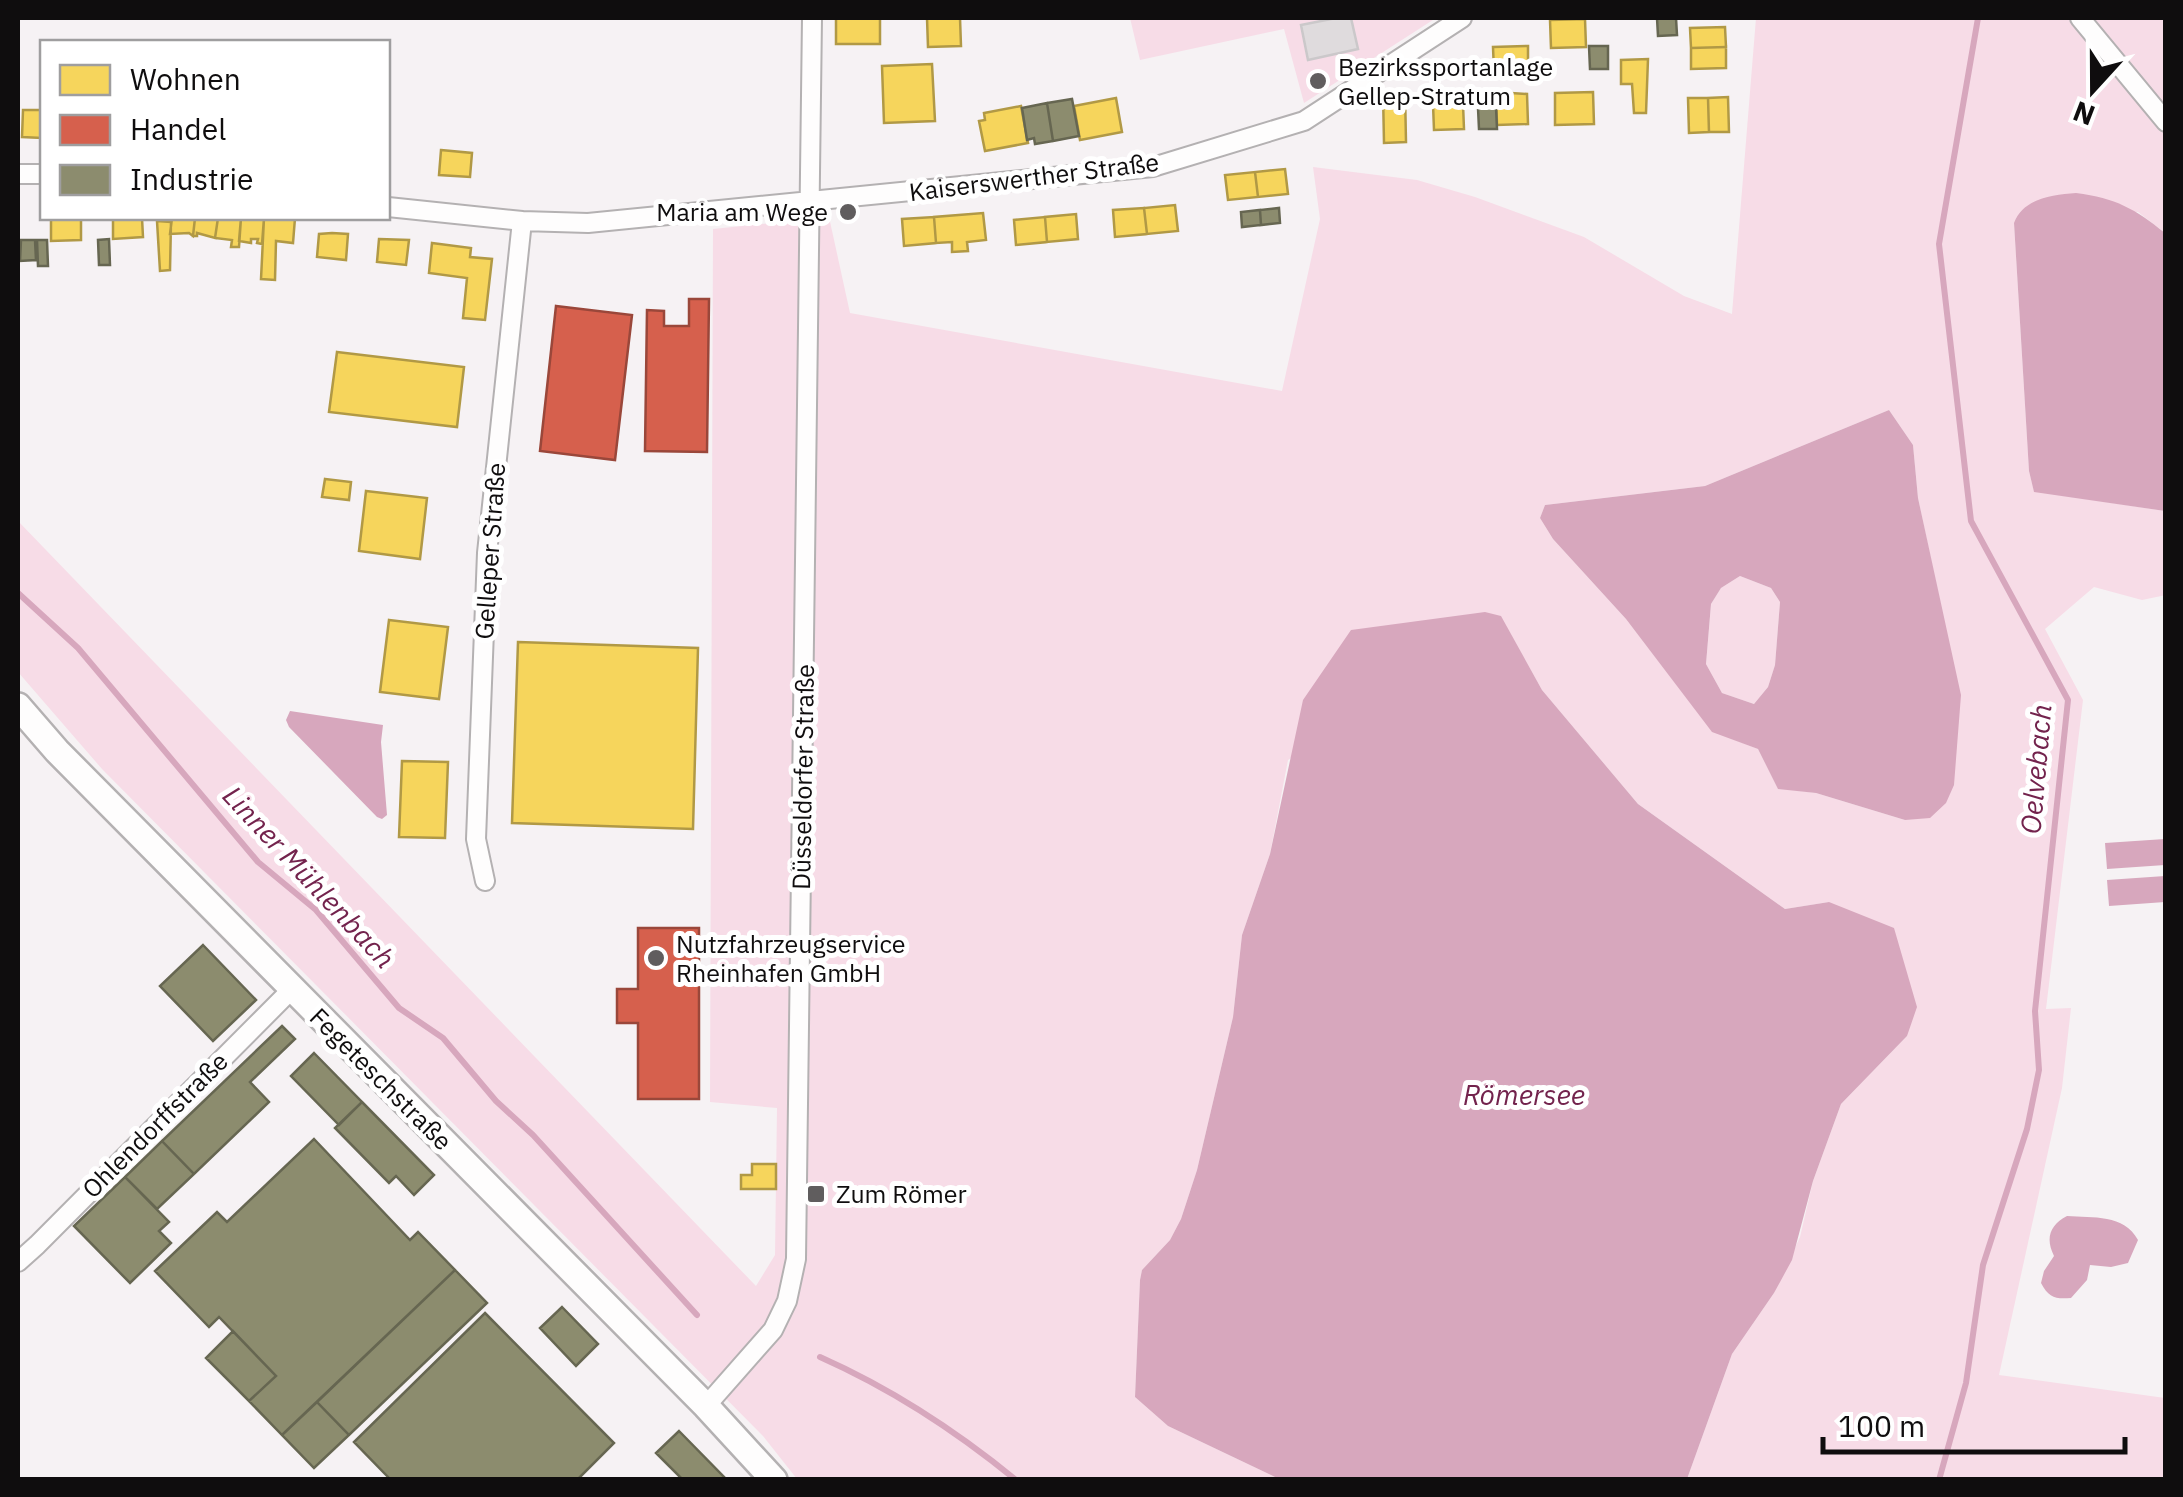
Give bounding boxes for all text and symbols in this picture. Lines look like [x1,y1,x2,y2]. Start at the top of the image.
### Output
legend [40,40,390,220]
north arrow [2043,40,2143,140]
place label: Bezirkssportanlage Gellep-Stratum [1338,50,1553,112]
text: Wohnen [130,59,241,98]
marker: Bezirkssportanlage Gellep-Stratum [1307,70,1329,92]
text: N [2068,93,2100,135]
text: Handel [130,109,226,148]
street label: Kaiserswerther Straße [907,145,1161,208]
text: Industrie [130,159,253,198]
place label: Maria am Wege [656,195,828,228]
marker: Maria am Wege [837,201,859,223]
street label: Gelleper Straße [467,461,512,640]
street label: Düsseldorfer Straße [784,664,821,890]
water label: Oelvebach [2011,703,2060,835]
water label: Linner Mühlenbach [215,777,404,976]
place label: Nutzfahrzeugservice Rheinhafen GmbH [676,927,906,989]
marker: Nutzfahrzeugservice Rheinhafen GmbH [645,947,667,969]
street label: Fegeteschstraße [303,1000,460,1157]
street label: Ohlendorffstraße [75,1045,235,1205]
water label: Römersee [1463,1076,1585,1113]
place label: Zum Römer [836,1177,967,1210]
marker: Zum Römer [805,1183,827,1205]
scale bar [1823,1392,2126,1454]
text: 100 m [1838,1406,1925,1445]

